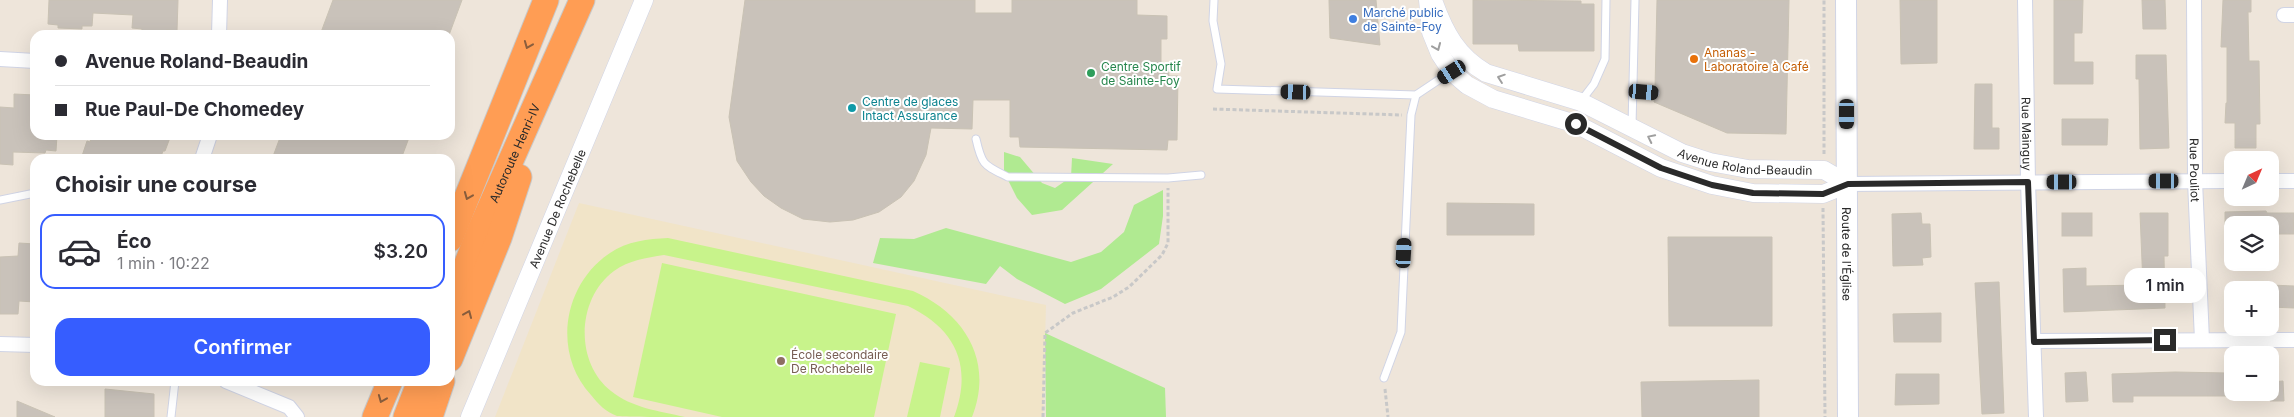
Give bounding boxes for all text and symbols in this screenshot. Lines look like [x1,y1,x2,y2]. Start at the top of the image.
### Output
place label: Marché public de Sainte-Foy [1363,5,1444,34]
marker: Marché public de Sainte-Foy [1347,13,1359,25]
one-way arrow [524,40,535,49]
one-way arrow [1431,42,1442,51]
place label: Ananas - Laboratoire à Café [1704,45,1809,74]
text: Avenue Roland-Beaudin [85,50,308,73]
marker: Ananas - Laboratoire à Café [1688,53,1700,65]
car [1435,58,1468,86]
place label: Centre Sportif de Sainte-Foy [1101,59,1181,88]
marker: Centre Sportif de Sainte-Foy [1085,67,1097,79]
one-way arrow [1497,74,1506,84]
car [1628,83,1659,101]
car [1280,84,1311,100]
place label: Centre de glaces Intact Assurance [862,94,958,123]
street label: Rue Mainguy [2019,97,2035,171]
text: Rue Paul-De Chomedey [85,98,304,121]
car [1839,99,1854,129]
street label: Autoroute Henri-IV [486,101,543,205]
marker: Centre de glaces Intact Assurance [846,102,858,114]
route start [1565,113,1587,135]
one-way arrow [1647,134,1656,144]
street label: Rue Pouliot [2187,138,2203,202]
street label: Avenue Roland-Beaudin [1675,145,1812,177]
street label: Avenue De Rochebelle [526,147,589,270]
north arrow [2224,151,2279,206]
map controls [2224,151,2279,401]
text: Choisir une course [55,171,257,197]
car [2149,174,2179,189]
car [2047,175,2077,190]
one-way arrow [464,191,474,200]
street label: Route de l'Église [1839,207,1855,301]
button: layers [2224,216,2279,271]
icon: car [57,229,102,274]
text: Éco [117,230,151,253]
car [1395,238,1412,268]
text: $3.20 [374,240,428,263]
text: 1 min · 10:22 [117,253,210,273]
callout: 1 min [2124,268,2206,302]
text: 1 min [2145,275,2185,295]
button: + [2224,281,2279,336]
one-way arrow [462,310,472,318]
button: Confirmer [55,318,430,376]
route end [2154,329,2176,351]
button: − [2224,346,2279,401]
place label: École secondaire De Rochebelle [791,347,888,376]
marker: École secondaire De Rochebelle [775,355,787,367]
one-way arrow [378,394,389,403]

